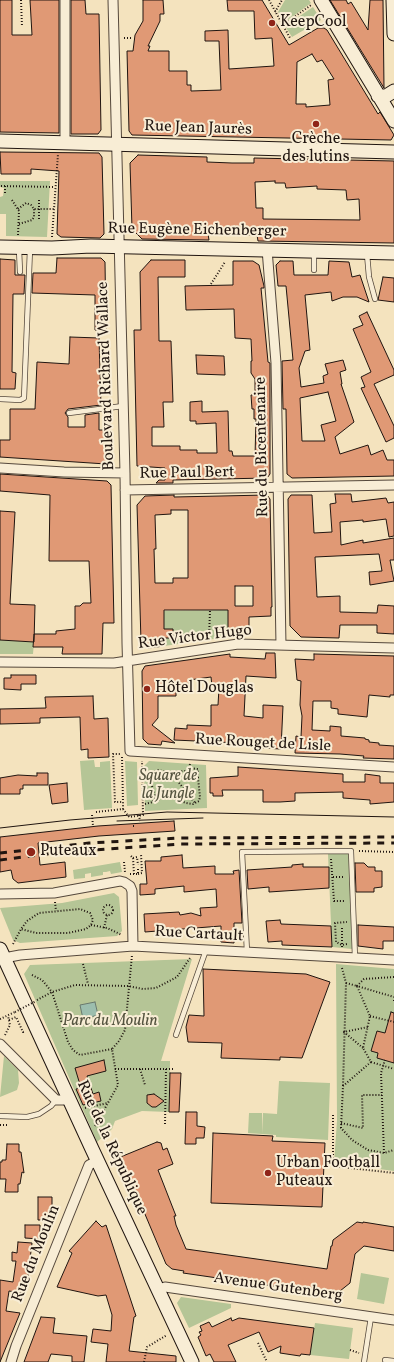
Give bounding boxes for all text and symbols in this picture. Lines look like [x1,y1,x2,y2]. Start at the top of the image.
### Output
place label: KeepCool [280,13,347,33]
marker: KeepCool [267,18,277,28]
street label: Rue Jean Jaurès [144,118,252,140]
marker: Crèche des lutins [311,119,321,129]
place label: Crèche des lutins [282,130,350,168]
street label: Rue Eugène Eichenberger [107,220,287,242]
street label: Boulevard Richard Wallace [94,281,120,471]
street label: Rue du Bicentenaire [252,376,274,518]
street label: Rue Paul Bert [139,464,235,484]
street label: Rue Victor Hugo [137,621,253,655]
place label: Hôtel Douglas [155,679,254,699]
marker: Hôtel Douglas [142,684,152,694]
street label: Rue Rouget de Lisle [194,731,332,757]
park label: Square de la Jungle [139,767,197,805]
place label: Puteaux [40,842,97,862]
marker: Puteaux [25,846,37,858]
street label: Rue Cartault [154,923,244,947]
park label: Parc du Moulin [62,1012,158,1032]
street label: Rue de la République [71,1078,151,1218]
place label: Urban Football Puteaux [276,1154,380,1192]
marker: Urban Football Puteaux [263,1168,273,1178]
street label: Rue du Moulin [9,1203,65,1305]
street label: Avenue Gutenberg [212,1269,344,1307]

